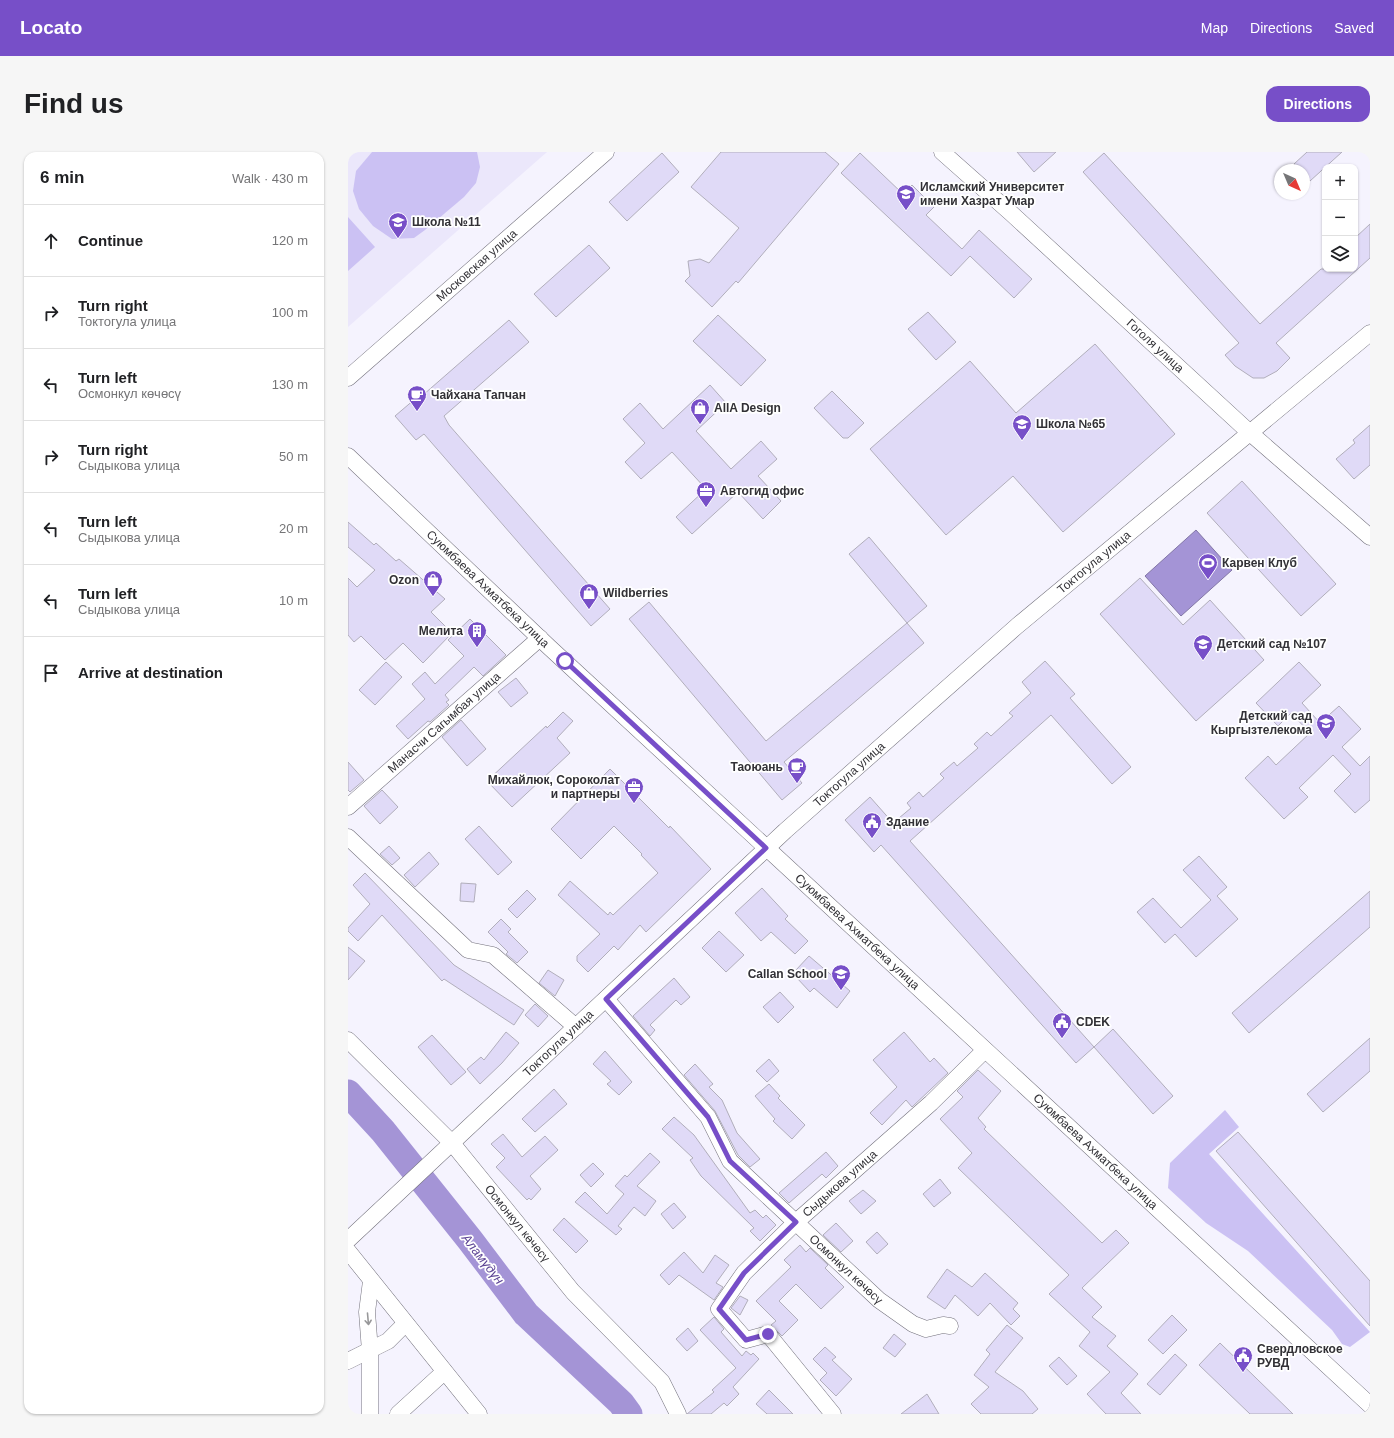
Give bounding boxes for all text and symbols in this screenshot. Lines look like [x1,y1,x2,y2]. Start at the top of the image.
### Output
text: Locato [20,17,82,38]
text: Map [1201,20,1228,36]
text: Directions [1250,20,1312,36]
text: Saved [1334,20,1374,36]
button: Directions [1266,86,1370,122]
text: Find us [24,88,124,119]
north arrow [1274,164,1310,200]
map controls [1322,164,1358,272]
button: + [1322,164,1358,200]
text: 6 min [40,168,84,187]
text: Walk · 430 m [232,171,308,186]
place label: Исламский Университет имени Хазрат Умар [920,180,1064,208]
school or university icon: Исламский Университет имени Хазрат Умар [895,183,917,211]
button: − [1322,200,1358,236]
school or university icon: Школа №11 [387,211,409,239]
place label: Школа №11 [412,215,481,229]
street label: Московская улица [434,226,520,304]
icon: ahead [40,230,62,252]
text: Continue [78,232,143,249]
text: 120 m [272,233,308,248]
button: layers [1322,236,1358,272]
text: Turn right [78,297,148,314]
icon: right [40,302,62,324]
text: 100 m [272,305,308,320]
text: Токтогула улица [78,314,176,329]
street label: Гоголя улица [1124,316,1187,376]
text: Turn left [78,369,137,386]
icon: left [40,374,62,396]
text: 130 m [272,377,308,392]
cafe icon: Чайхана Тапчан [406,384,428,412]
text: Осмонкул көчөсү [78,386,181,401]
place label: Чайхана Тапчан [431,388,526,402]
shop icon: AllA Design [689,397,711,425]
place label: AllA Design [714,401,781,415]
school or university icon: Школа №65 [1011,413,1033,441]
place label: Школа №65 [1036,417,1106,431]
text: Turn right [78,441,148,458]
icon: right [40,446,62,468]
text: 50 m [279,449,308,464]
text: Сыдыкова улица [78,458,180,473]
office icon: Автогид офис [695,480,717,508]
place label: Автогид офис [720,484,804,498]
text: Turn left [78,513,137,530]
icon: left [40,518,62,540]
text: 20 m [279,521,308,536]
street label: Суюмбаева Ахматбека улица [424,527,552,651]
street label: Токтогула улица [1054,528,1133,597]
text: Сыдыкова улица [78,530,180,545]
sports icon: Карвен Клуб [1197,552,1219,580]
place label: Карвен Клуб [1222,556,1297,570]
shop icon: Ozon [422,569,444,597]
place label: Ozon [389,573,419,587]
shop icon: Wildberries [578,582,600,610]
text: Turn left [78,585,137,602]
place label: Wildberries [603,586,669,600]
icon: left [40,590,62,612]
text: 10 m [279,593,308,608]
text: Сыдыкова улица [78,602,180,617]
building icon: Мелита [466,620,488,648]
place label: Мелита [419,624,463,638]
school or university icon: Детский сад №107 [1192,633,1214,661]
place label: Детский сад №107 [1217,637,1327,651]
route start [556,652,574,670]
icon: arrive [40,662,62,684]
text: Arrive at destination [78,664,223,681]
street label: Манасчи Сагымбая улица [385,669,503,776]
place label: Детский сад Кыргызтелекома [1211,709,1312,737]
school or university icon: Детский сад Кыргызтелекома [1315,712,1337,740]
street label: Токтогула улица [810,739,888,810]
cafe icon: Таоюань [786,756,808,784]
place label: Таоюань [730,760,783,774]
place label: Михайлюк, Сороколат и партнеры [488,773,620,801]
office icon: Михайлюк, Сороколат и партнеры [623,776,645,804]
public building icon: Здание [861,811,883,839]
place label: Здание [886,815,929,829]
street label: Суюмбаева Ахматбека улица [792,871,923,993]
school or university icon: Callan School [830,963,852,991]
place label: Callan School [748,967,827,981]
street label: Токтогула улица [520,1007,596,1079]
public building icon: CDEK [1051,1011,1073,1039]
place label: CDEK [1076,1015,1110,1029]
street label: Суюмбаева Ахматбека улица [1030,1091,1161,1213]
street label: Сыдыкова улица [800,1147,880,1220]
street label: Осмонкул көчөсү [482,1182,553,1265]
water label: Аламүдүн [458,1230,507,1287]
street label: Осмонкул көчөсү [807,1232,886,1307]
one-way arrow [364,1312,371,1325]
route end [759,1325,777,1343]
place label: Свердловское РУВД [1257,1342,1343,1370]
public building icon: Свердловское РУВД [1232,1345,1254,1373]

